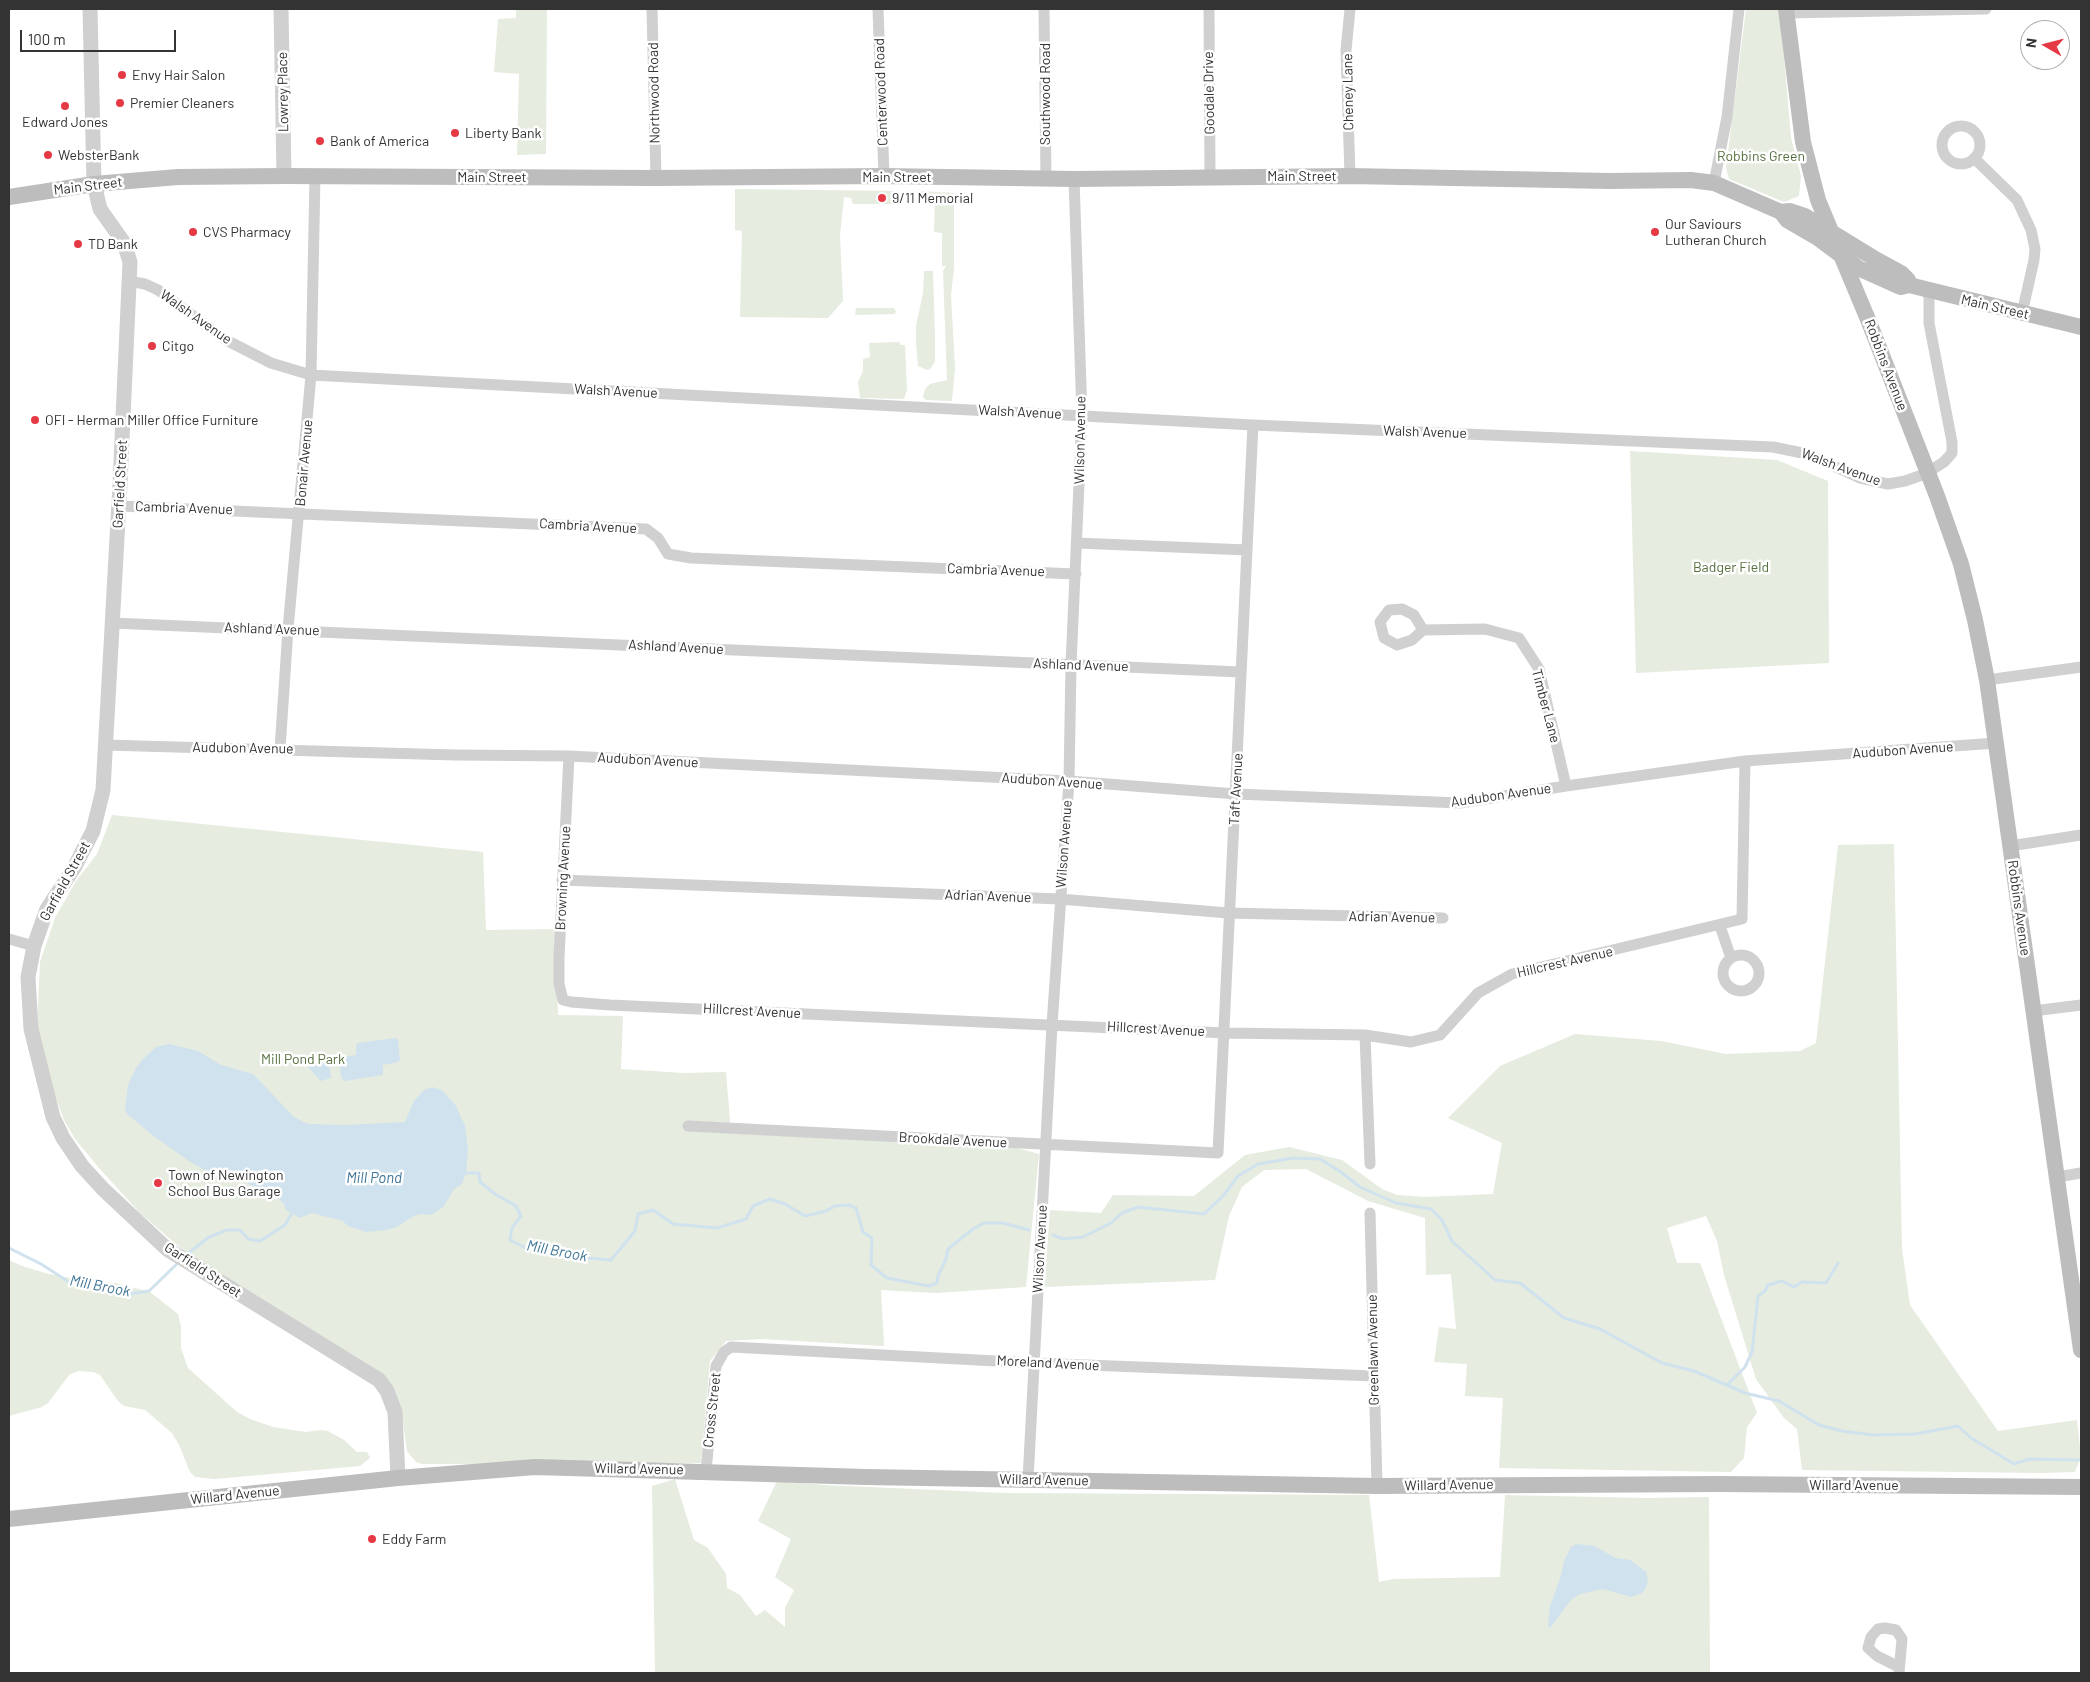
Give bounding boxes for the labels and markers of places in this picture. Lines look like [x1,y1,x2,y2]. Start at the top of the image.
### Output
place label: Envy Hair Salon [132,67,225,83]
marker: Envy Hair Salon [116,69,128,81]
place label: Premier Cleaners [130,95,234,111]
marker: Premier Cleaners [114,97,126,109]
marker: Edward Jones [59,100,71,112]
place label: Edward Jones [22,114,108,130]
place label: Liberty Bank [465,125,542,141]
marker: Liberty Bank [449,127,461,139]
place label: Bank of America [330,133,429,149]
marker: Bank of America [314,135,326,147]
place label: WebsterBank [58,147,139,163]
marker: WebsterBank [42,149,54,161]
place label: 9/11 Memorial [892,190,973,206]
marker: 9/11 Memorial [876,192,888,204]
place label: Our Saviours Lutheran Church [1665,216,1766,248]
place label: CVS Pharmacy [203,224,291,240]
marker: CVS Pharmacy [187,226,199,238]
marker: Our Saviours Lutheran Church [1649,226,1661,238]
place label: TD Bank [88,236,138,252]
marker: TD Bank [72,238,84,250]
place label: Citgo [162,338,194,354]
marker: Citgo [146,340,158,352]
place label: OFI - Herman Miller Office Furniture [45,412,258,428]
marker: OFI - Herman Miller Office Furniture [29,414,41,426]
place label: Town of Newington School Bus Garage [168,1167,284,1200]
marker: Town of Newington School Bus Garage [152,1177,164,1189]
place label: Eddy Farm [382,1531,446,1547]
marker: Eddy Farm [366,1533,378,1545]

